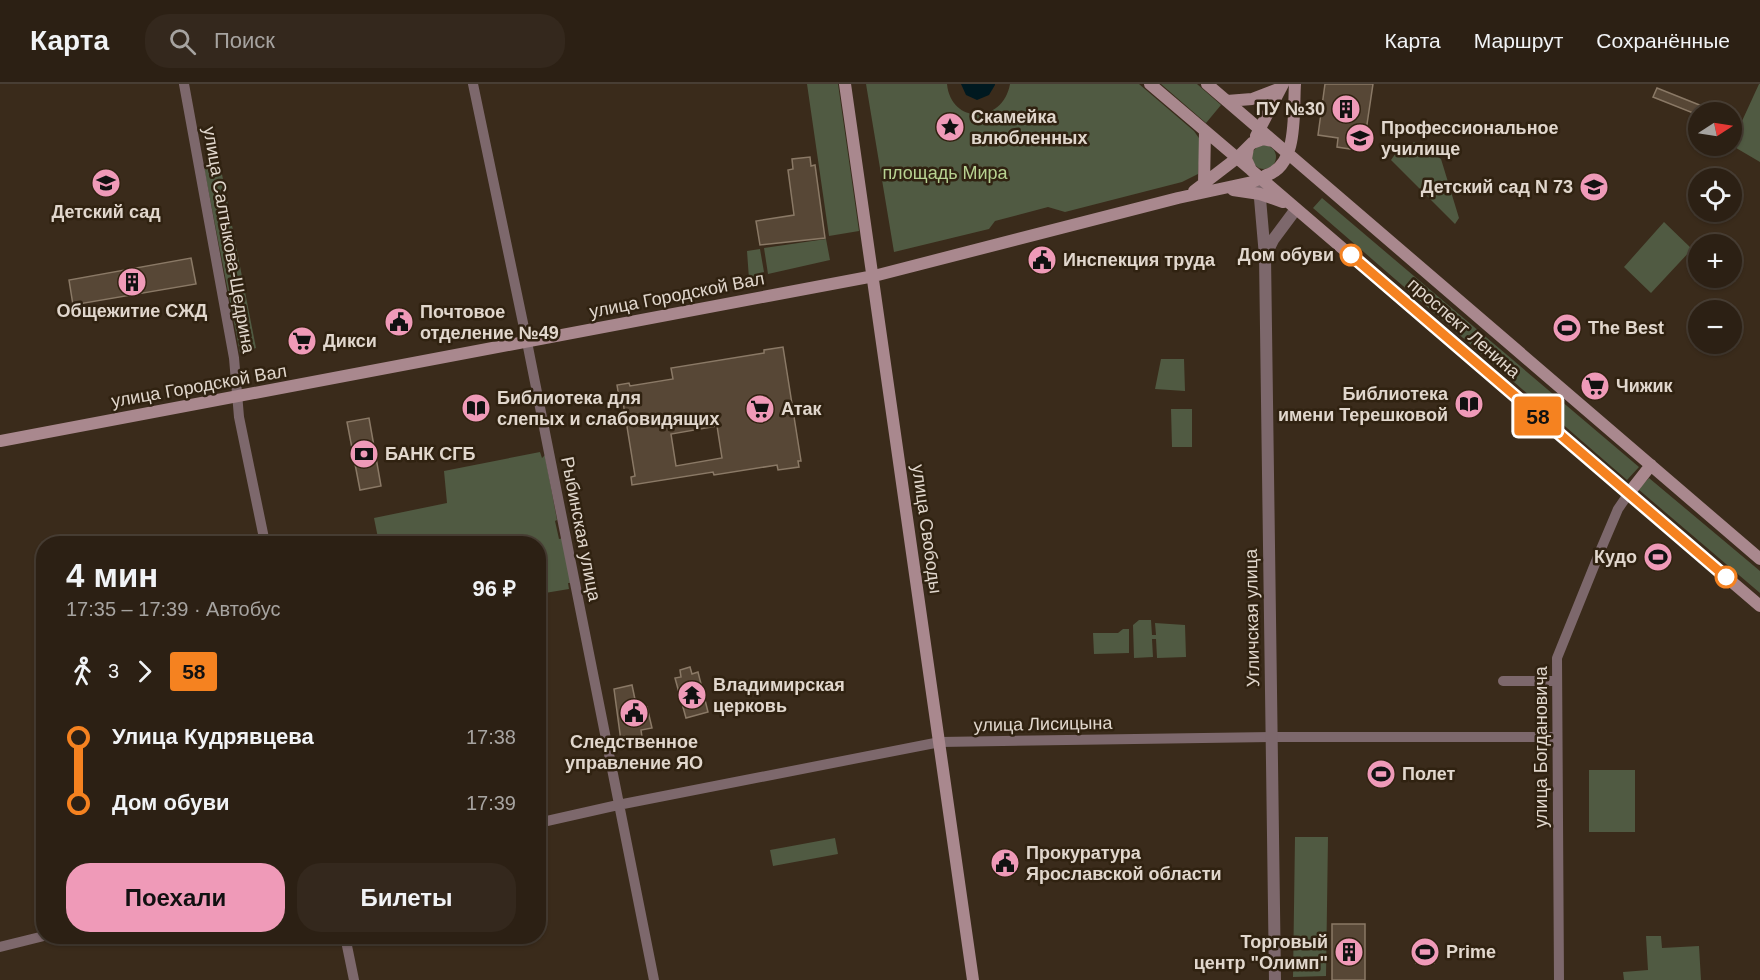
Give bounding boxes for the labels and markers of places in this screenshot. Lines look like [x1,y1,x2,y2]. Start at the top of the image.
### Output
building icon: ПУ №30 [1330,93,1362,125]
place label: ПУ №30 [1256,99,1325,119]
place label: Скамейка влюбленных [971,107,1087,148]
place icon: Скамейка влюбленных [934,111,966,143]
place label: Профессиональное училище [1381,118,1559,159]
school or university icon: Профессиональное училище [1344,122,1376,154]
school or university icon: Детский сад [90,167,122,199]
school or university icon: Детский сад N 73 [1578,171,1610,203]
place label: Детский сад N 73 [1421,177,1573,197]
place label: Детский сад [51,202,161,222]
public building icon: Инспекция труда [1026,244,1058,276]
marker: Дом обуви [1340,244,1362,266]
place label: Дом обуви [1238,245,1334,265]
place label: Инспекция труда [1063,250,1216,270]
building icon: Общежитие СЖД [116,266,148,298]
place label: Общежитие СЖД [57,301,208,321]
place label: Почтовое отделение №49 [420,302,559,343]
public building icon: Почтовое отделение №49 [383,306,415,338]
sports icon: The Best [1551,312,1583,344]
place label: The Best [1588,318,1664,338]
supermarket icon: Дикси [286,325,318,357]
place label: Дикси [323,331,377,351]
supermarket icon: Чижик [1579,370,1611,402]
place label: Чижик [1616,376,1674,396]
place label: Библиотека имени Терешковой [1278,384,1449,425]
place label: Библиотека для слепых и слабовидящих [497,388,719,429]
library icon: Библиотека имени Терешковой [1453,388,1485,420]
library icon: Библиотека для слепых и слабовидящих [460,392,492,424]
supermarket icon: Атак [744,393,776,425]
place label: Атак [781,399,823,419]
bank icon: БАНК СГБ [348,438,380,470]
place label: БАНК СГБ [385,444,475,464]
sports icon: Кудо [1642,541,1674,573]
place label: Кудо [1594,547,1637,567]
unlabelled marker [1715,566,1737,588]
place label: Владимирская церковь [713,675,845,716]
temple icon: Владимирская церковь [676,679,708,711]
public building icon: Следственное управление ЯО [618,697,650,729]
place label: Следственное управление ЯО [565,732,703,773]
sports icon: Полет [1365,758,1397,790]
place label: Полет [1402,764,1455,784]
place label: Прокуратура Ярославской области [1026,843,1222,884]
public building icon: Прокуратура Ярославской области [989,847,1021,879]
place label: Торговый центр "Олимп" [1194,932,1328,973]
building icon: Торговый центр "Олимп" [1333,936,1365,968]
sports icon: Prime [1409,936,1441,968]
place label: Prime [1446,942,1496,962]

